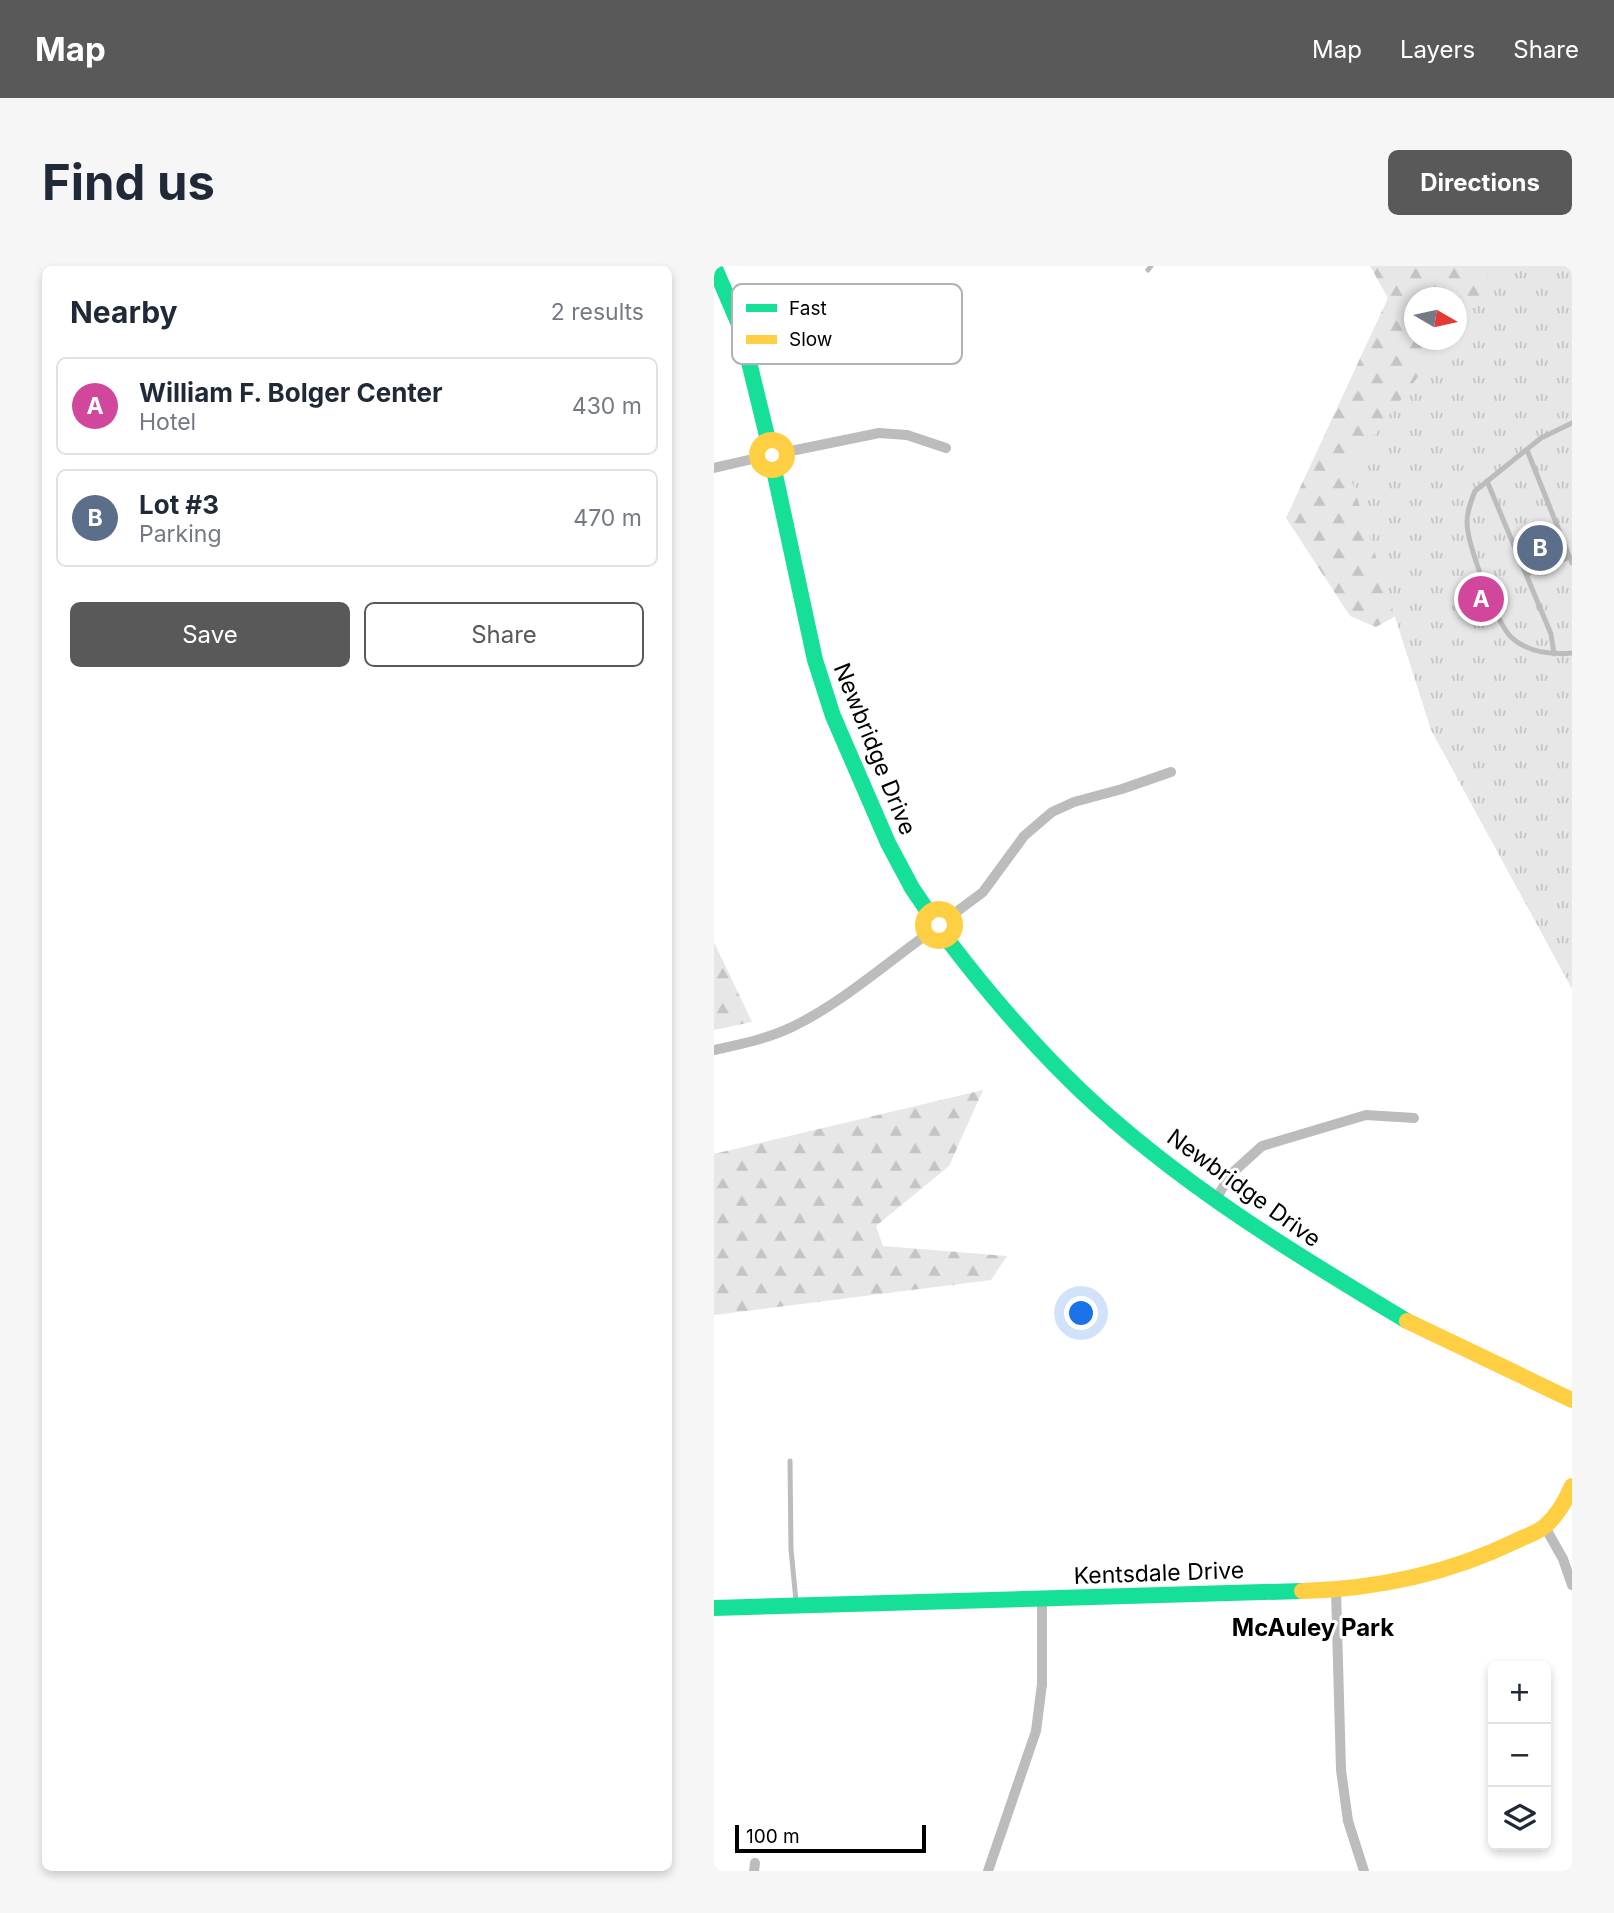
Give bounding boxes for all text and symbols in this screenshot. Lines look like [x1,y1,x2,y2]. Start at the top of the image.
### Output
text: Map [35,29,106,69]
text: Map [1312,35,1362,64]
text: Layers [1400,35,1475,64]
text: Share [1513,35,1579,64]
button: Directions [1388,150,1572,215]
text: Find us [42,153,215,212]
legend [732,284,962,364]
north arrow [1404,287,1467,350]
text: Nearby [70,294,178,330]
text: Fast [789,297,827,320]
text: 2 results [551,298,644,326]
text: Slow [789,328,832,351]
text: William F. Bolger Center [139,377,443,408]
text: A [86,392,104,420]
text: 430 m [572,392,642,420]
text: Hotel [139,408,196,436]
text: Lot #3 [139,489,219,520]
text: B [87,504,103,532]
text: 470 m [573,504,642,532]
text: Parking [139,520,222,548]
pin: B [1517,522,1563,574]
pin: A [1458,573,1504,625]
button: Save [70,602,350,667]
button: Share [364,602,644,667]
street label: Newbridge Drive [828,659,922,839]
street label: Newbridge Drive [1162,1123,1326,1253]
your location [1064,1296,1098,1330]
street label: Kentsdale Drive [1073,1556,1245,1590]
district label: McAuley Park [1232,1613,1394,1642]
map controls [1488,1661,1551,1850]
button: + [1488,1661,1551,1724]
button: − [1488,1724,1551,1787]
button: layers [1488,1787,1551,1850]
scale bar [735,1822,926,1854]
text: 100 m [746,1825,800,1848]

